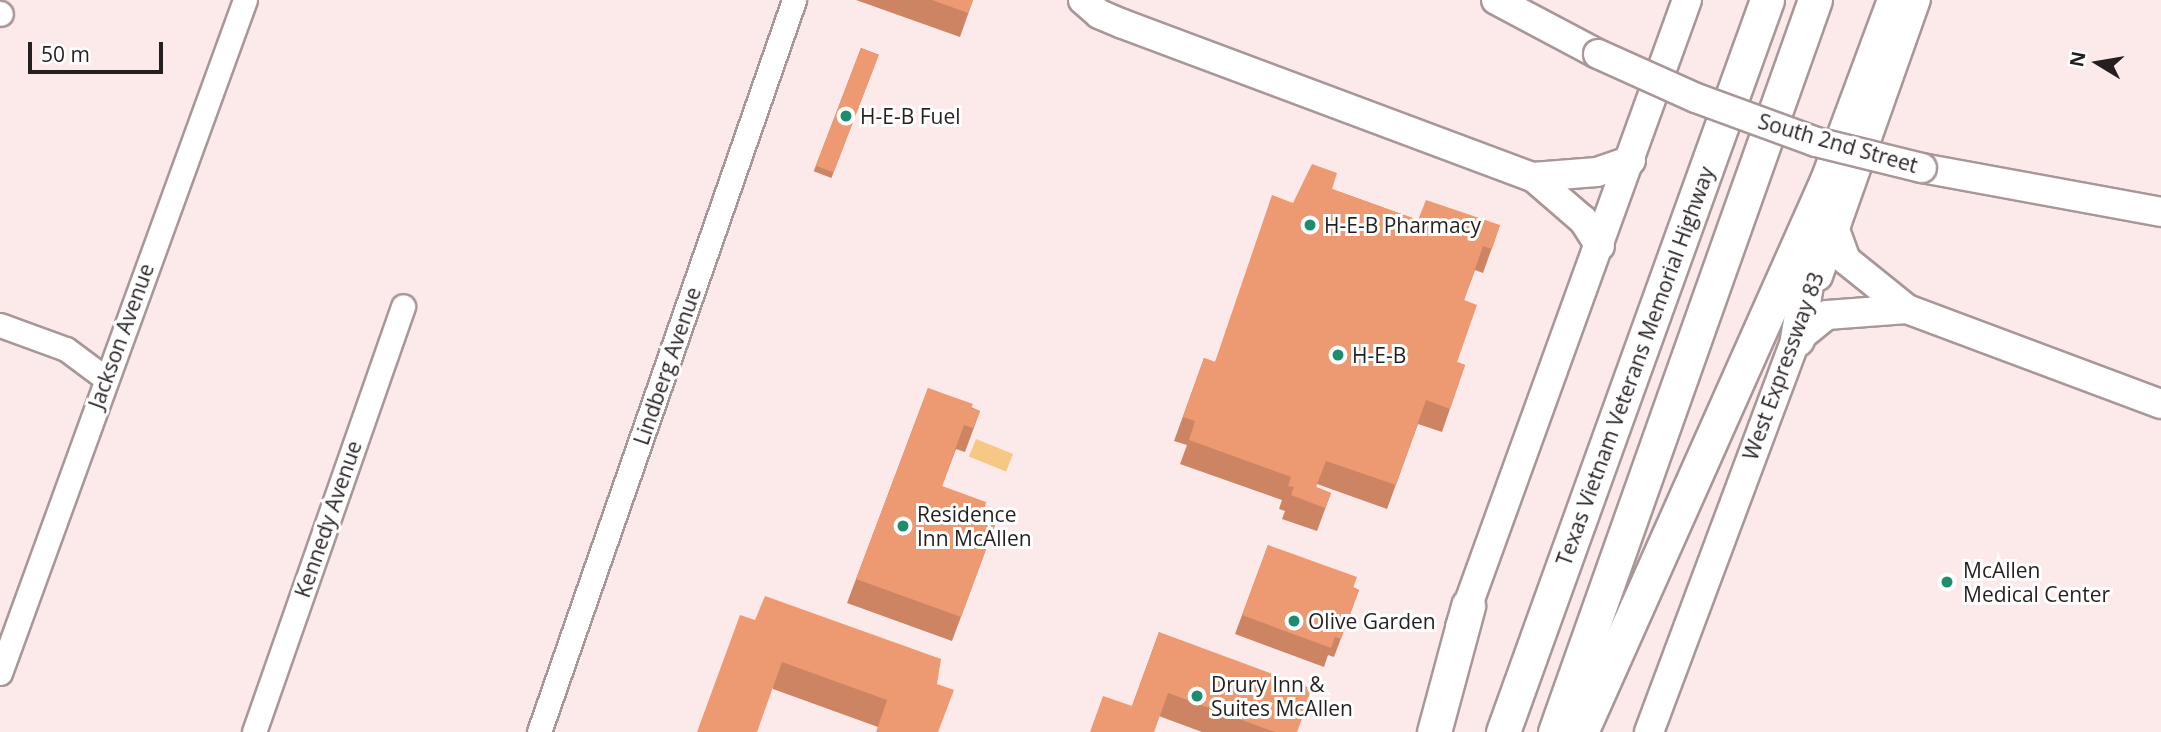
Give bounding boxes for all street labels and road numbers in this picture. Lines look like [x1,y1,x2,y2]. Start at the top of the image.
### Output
street label: South 2nd Street [1755,108,1921,178]
street label: Texas Vietnam Veterans Memorial Highway [1551,163,1719,569]
street label: Jackson Avenue [83,260,159,412]
street label: West Expressway 83 [1737,269,1829,463]
street label: Lindberg Avenue [628,284,706,448]
street label: Kennedy Avenue [289,437,367,601]

